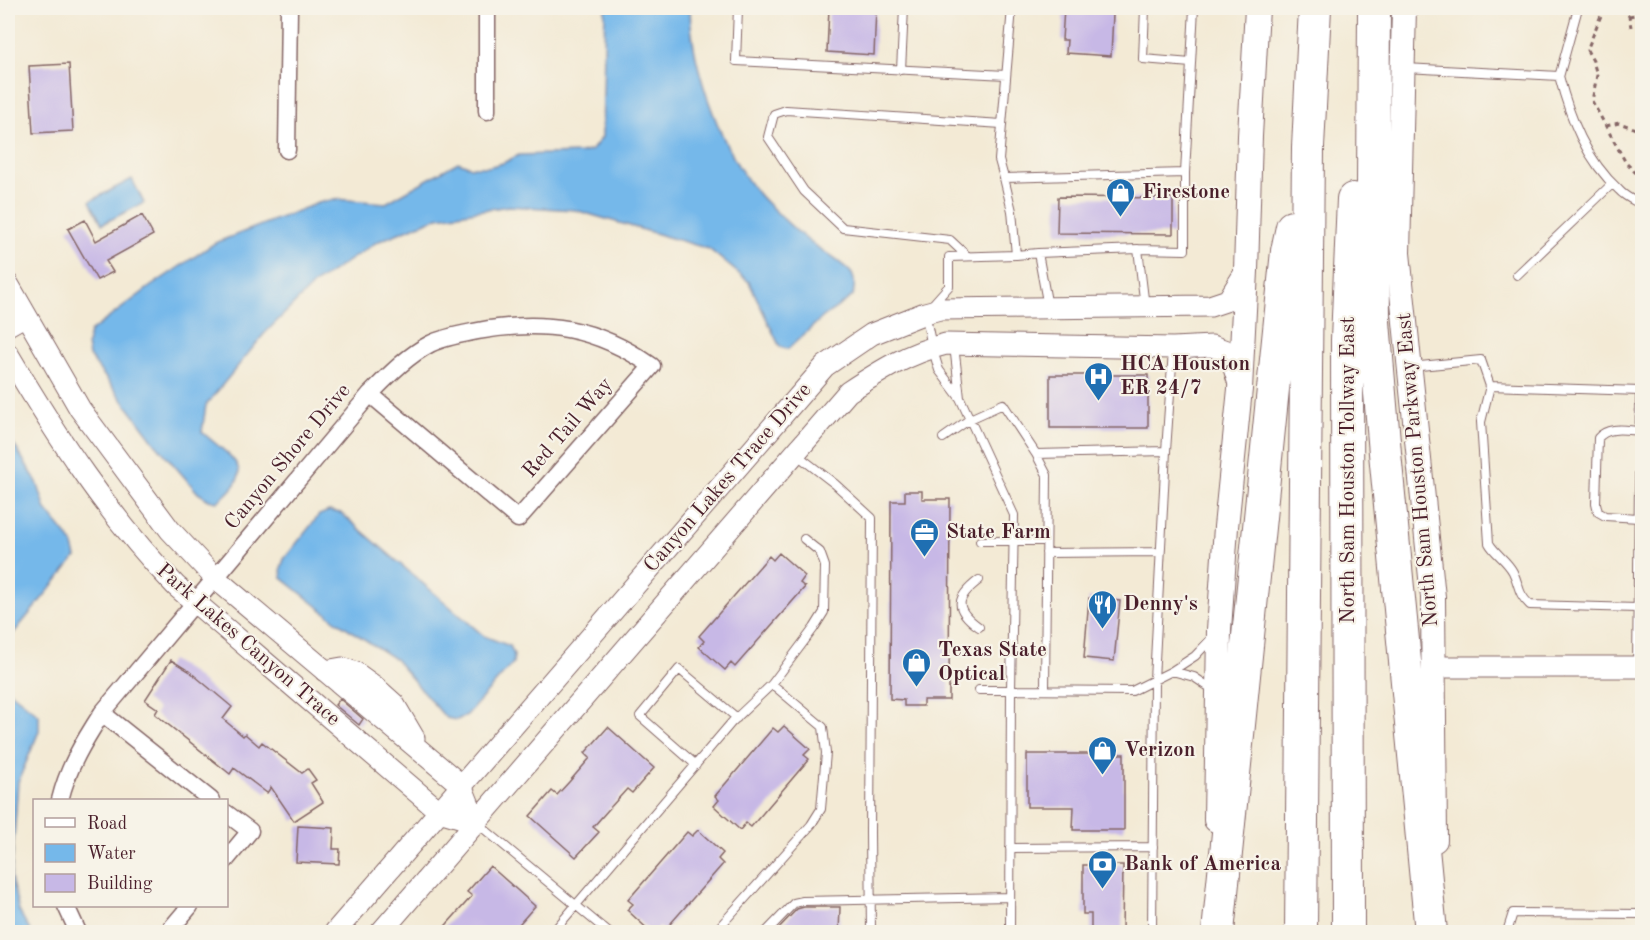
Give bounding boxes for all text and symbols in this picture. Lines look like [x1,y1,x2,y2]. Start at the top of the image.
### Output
shop icon: Firestone [1105,176,1137,218]
place label: Firestone [1142,182,1230,203]
street label: North Sam Houston Parkway East [1394,312,1442,628]
street label: North Sam Houston Tollway East [1338,316,1359,624]
place label: HCA Houston ER 24/7 [1120,354,1250,399]
hospital icon: HCA Houston ER 24/7 [1083,360,1115,402]
street label: Red Tail Way [519,374,617,482]
street label: Canyon Shore Drive [221,380,355,534]
street label: Canyon Lakes Trace Drive [640,380,816,576]
office icon: State Farm [909,516,941,558]
place label: State Farm [946,522,1051,543]
street label: Park Lakes Canyon Trace [152,560,344,730]
restaurant icon: Denny's [1086,588,1118,630]
place label: Denny's [1123,594,1198,615]
place label: Texas State Optical [938,640,1047,685]
shop icon: Texas State Optical [901,646,933,688]
shop icon: Verizon [1087,734,1119,776]
place label: Verizon [1124,740,1195,761]
legend [33,799,228,907]
text: Road [87,815,127,833]
text: Water [87,845,136,863]
bank icon: Bank of America [1087,848,1119,890]
place label: Bank of America [1124,854,1281,875]
text: Building [87,875,153,893]

